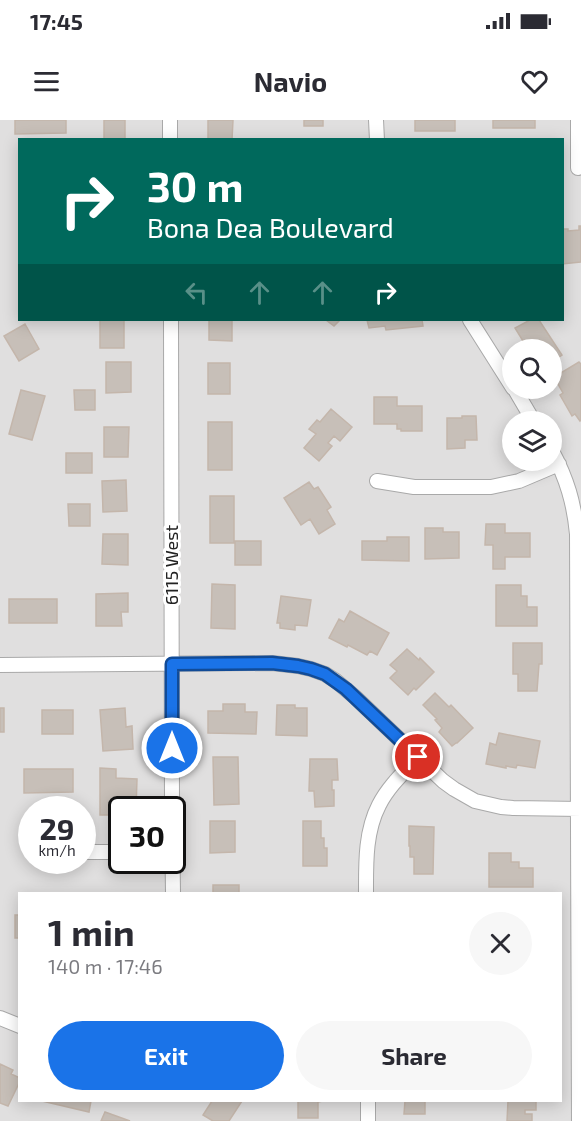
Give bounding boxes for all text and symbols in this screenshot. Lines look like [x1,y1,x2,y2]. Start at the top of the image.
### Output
text: 17:45 [30,8,83,34]
icon: menu [30,65,63,98]
text: Navio [254,65,327,97]
icon: heart [518,65,551,98]
text: 30 m [147,160,243,210]
icon: right [48,162,126,240]
text: Bona Dea Boulevard [147,211,394,243]
icon: left [180,276,213,309]
icon: ahead [243,276,276,309]
icon: ahead [306,276,339,309]
icon: right [369,276,402,309]
map controls [502,339,562,471]
button: search [502,339,562,399]
button: layers [502,411,562,471]
street label: 6115 West [160,525,182,605]
position arrow [140,716,204,780]
pin [392,731,443,782]
icon: arrive [401,740,434,773]
speed limit sign: 30 [108,796,186,874]
text: 29 [39,810,75,846]
text: km/h [38,841,76,859]
text: 1 min [48,910,135,953]
button: close [469,912,532,975]
text: 140 m · 17:46 [48,954,163,978]
button: Exit [48,1021,284,1090]
button: Share [296,1021,532,1090]

